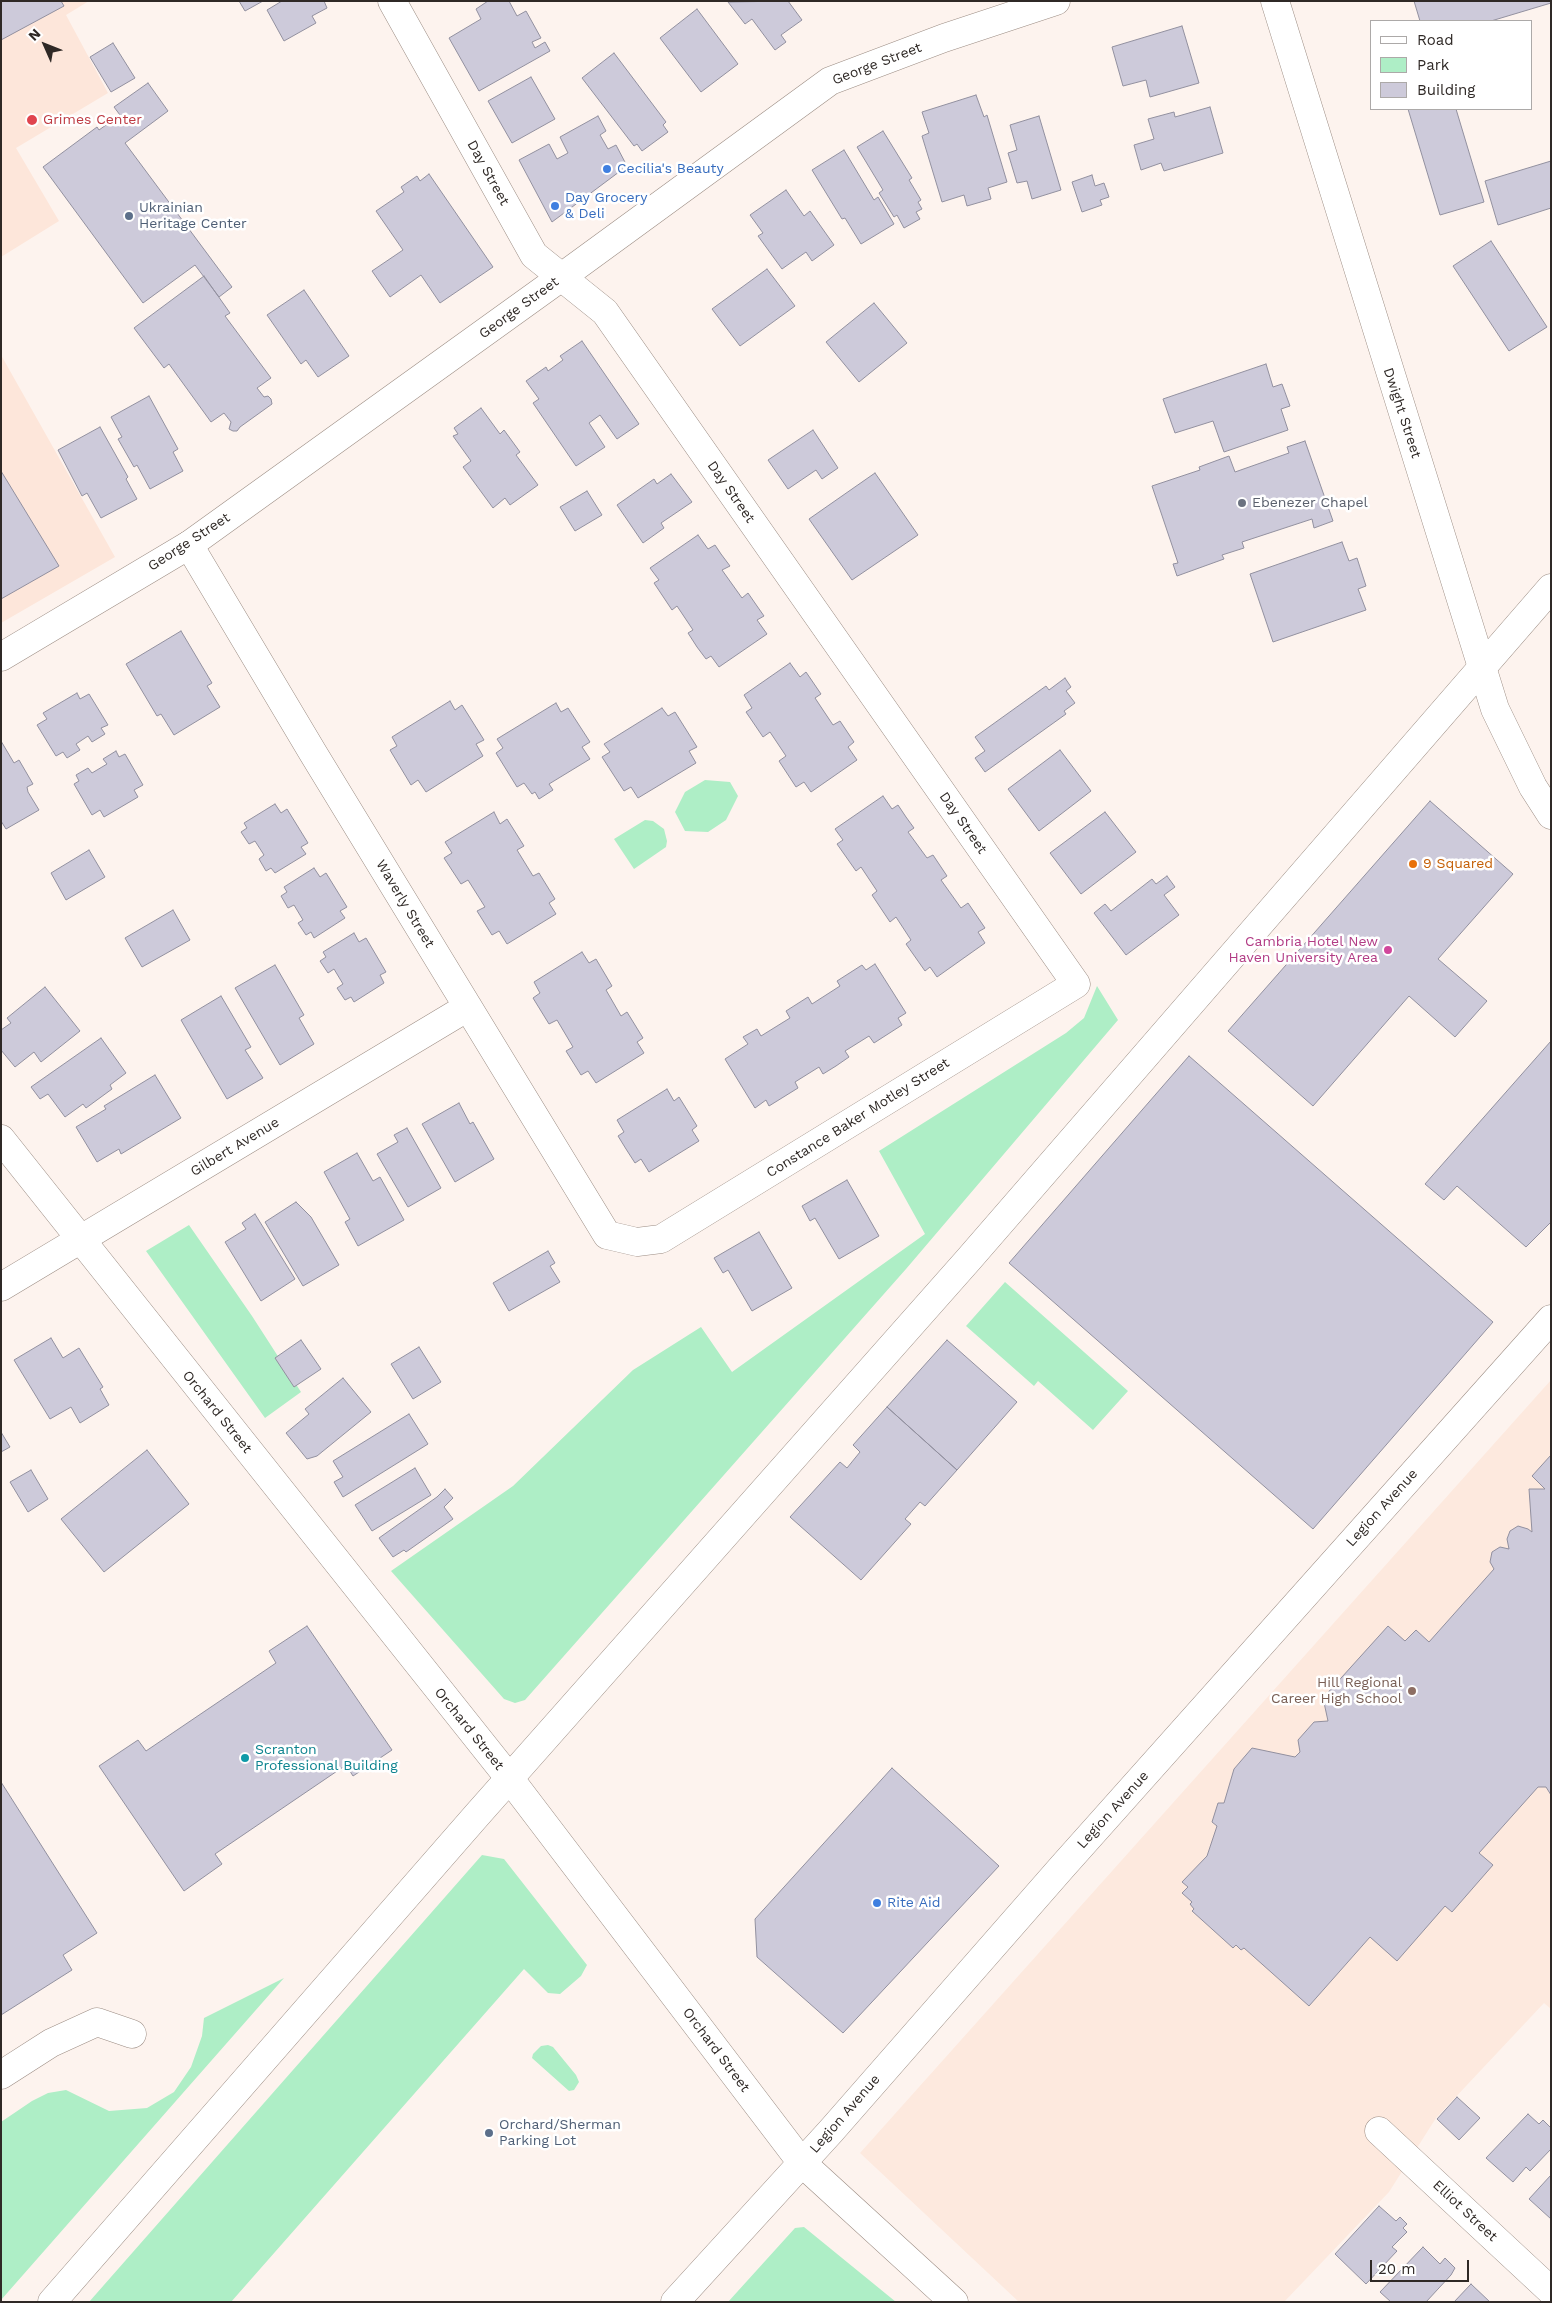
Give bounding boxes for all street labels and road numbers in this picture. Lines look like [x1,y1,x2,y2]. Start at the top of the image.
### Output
street label: George Street [830,39,924,89]
street label: Day Street [463,138,513,208]
street label: George Street [476,273,562,343]
street label: Dwight Street [1379,366,1425,460]
street label: Day Street [704,458,758,526]
street label: George Street [145,509,233,575]
street label: Day Street [936,789,990,857]
street label: Waverly Street [372,857,438,951]
street label: Constance Baker Motley Street [763,1055,953,1181]
street label: Gilbert Avenue [188,1114,282,1180]
street label: Orchard Street [179,1367,255,1457]
street label: Legion Avenue [1343,1466,1421,1550]
street label: Orchard Street [431,1684,507,1774]
street label: Legion Avenue [1074,1768,1152,1852]
street label: Orchard Street [679,2004,753,2096]
street label: Legion Avenue [806,2071,884,2157]
street label: Elliot Street [1429,2177,1501,2245]

